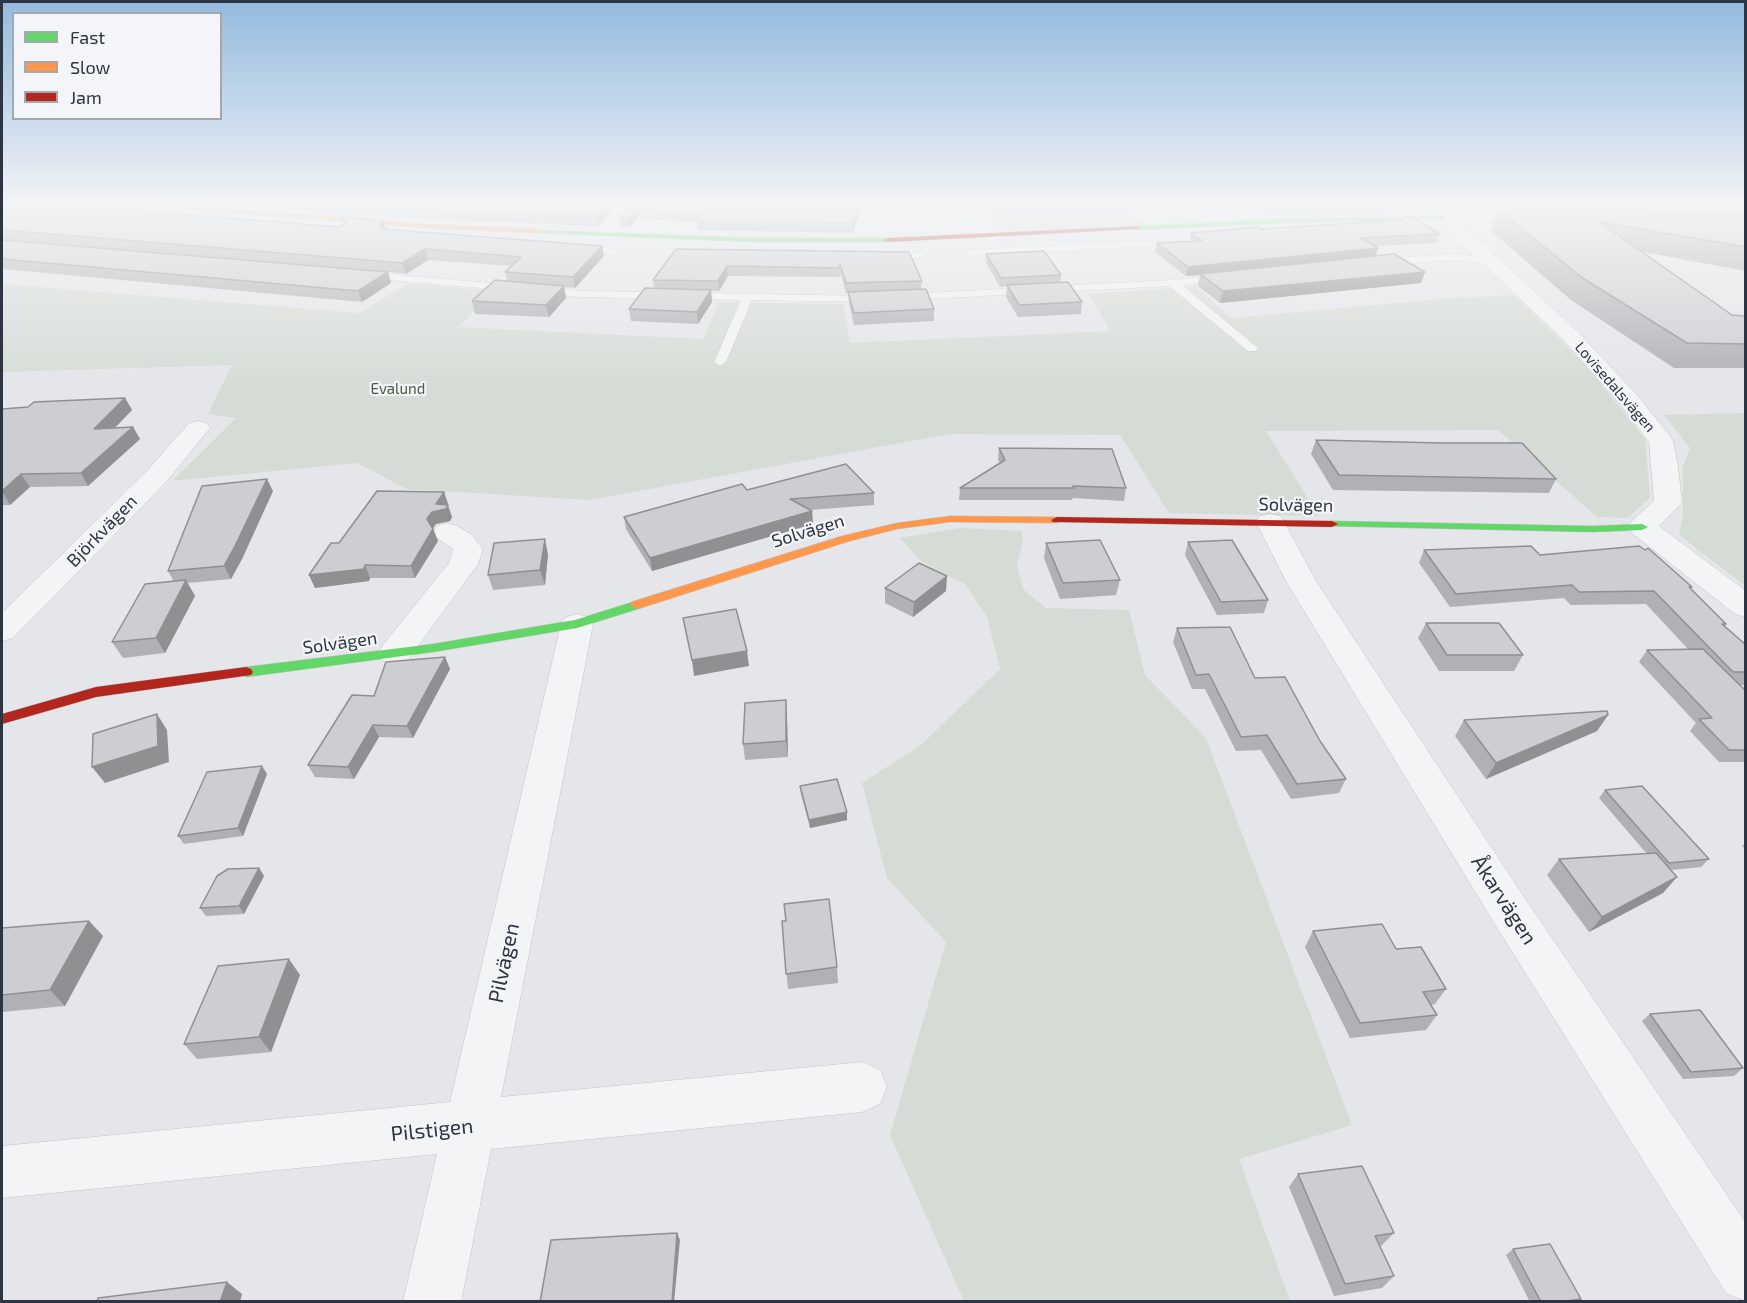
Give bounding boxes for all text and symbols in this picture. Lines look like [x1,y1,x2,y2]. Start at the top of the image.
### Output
legend [12,12,222,120]
text: Fast [70,26,105,48]
text: Slow [70,56,110,78]
text: Jam [70,86,102,108]
street label: Lovisedalsvägen [1571,338,1659,436]
park label: Evalund [371,380,425,398]
street label: Björkvägen [62,491,142,571]
street label: Solvägen [1258,494,1334,516]
street label: Solvägen [769,510,847,552]
street label: Solvägen [302,627,378,659]
street label: Åkarvägen [1466,851,1542,949]
street label: Pilvägen [483,921,525,1005]
street label: Pilstigen [389,1113,475,1147]

